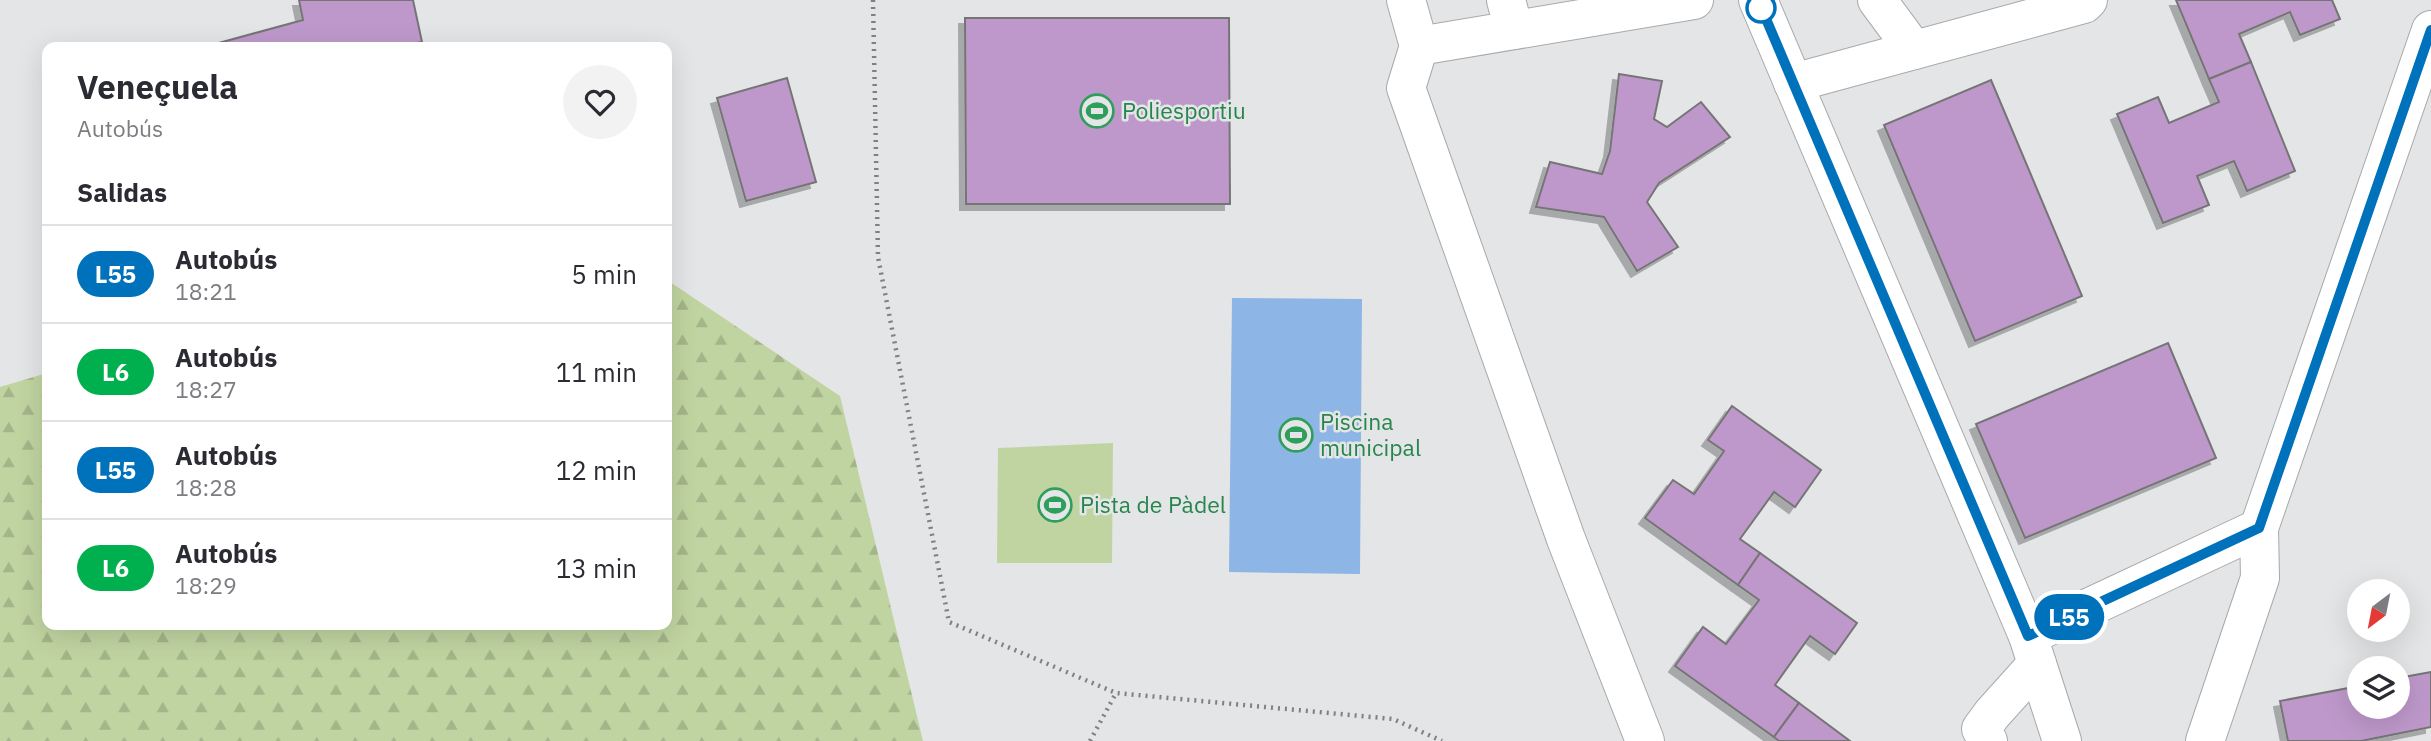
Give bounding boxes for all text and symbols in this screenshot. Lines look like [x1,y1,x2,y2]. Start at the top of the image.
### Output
unlabelled marker [1746,0,1776,23]
text: Veneçuela [77,65,238,108]
button: heart [563,65,637,139]
sports icon: Poliesportiu [1078,92,1116,130]
place label: Poliesportiu [1122,95,1246,125]
text: Autobús [77,113,163,143]
text: Salidas [77,175,167,209]
text: Autobús [175,242,277,276]
text: 5 min [571,257,637,291]
text: L55 [95,258,136,290]
text: 18:21 [175,276,237,306]
text: Autobús [175,340,277,374]
text: 11 min [556,355,637,389]
text: L6 [102,356,129,388]
text: 18:27 [175,374,237,404]
place label: Piscina municipal [1320,406,1421,462]
sports icon: Piscina municipal [1277,416,1315,454]
text: Autobús [175,438,277,472]
text: 12 min [556,453,637,487]
text: L55 [95,454,136,486]
text: 18:28 [175,472,237,502]
sports icon: Pista de Pàdel [1036,486,1074,524]
place label: Pista de Pàdel [1080,489,1226,519]
text: Autobús [175,536,277,570]
text: 13 min [556,551,637,585]
text: L6 [102,552,129,584]
text: 18:29 [175,570,237,600]
north arrow [2347,579,2410,642]
map controls [2347,579,2410,719]
line badge: L55 [2029,594,2109,640]
text: L55 [2048,601,2090,633]
button: layers [2347,656,2410,719]

